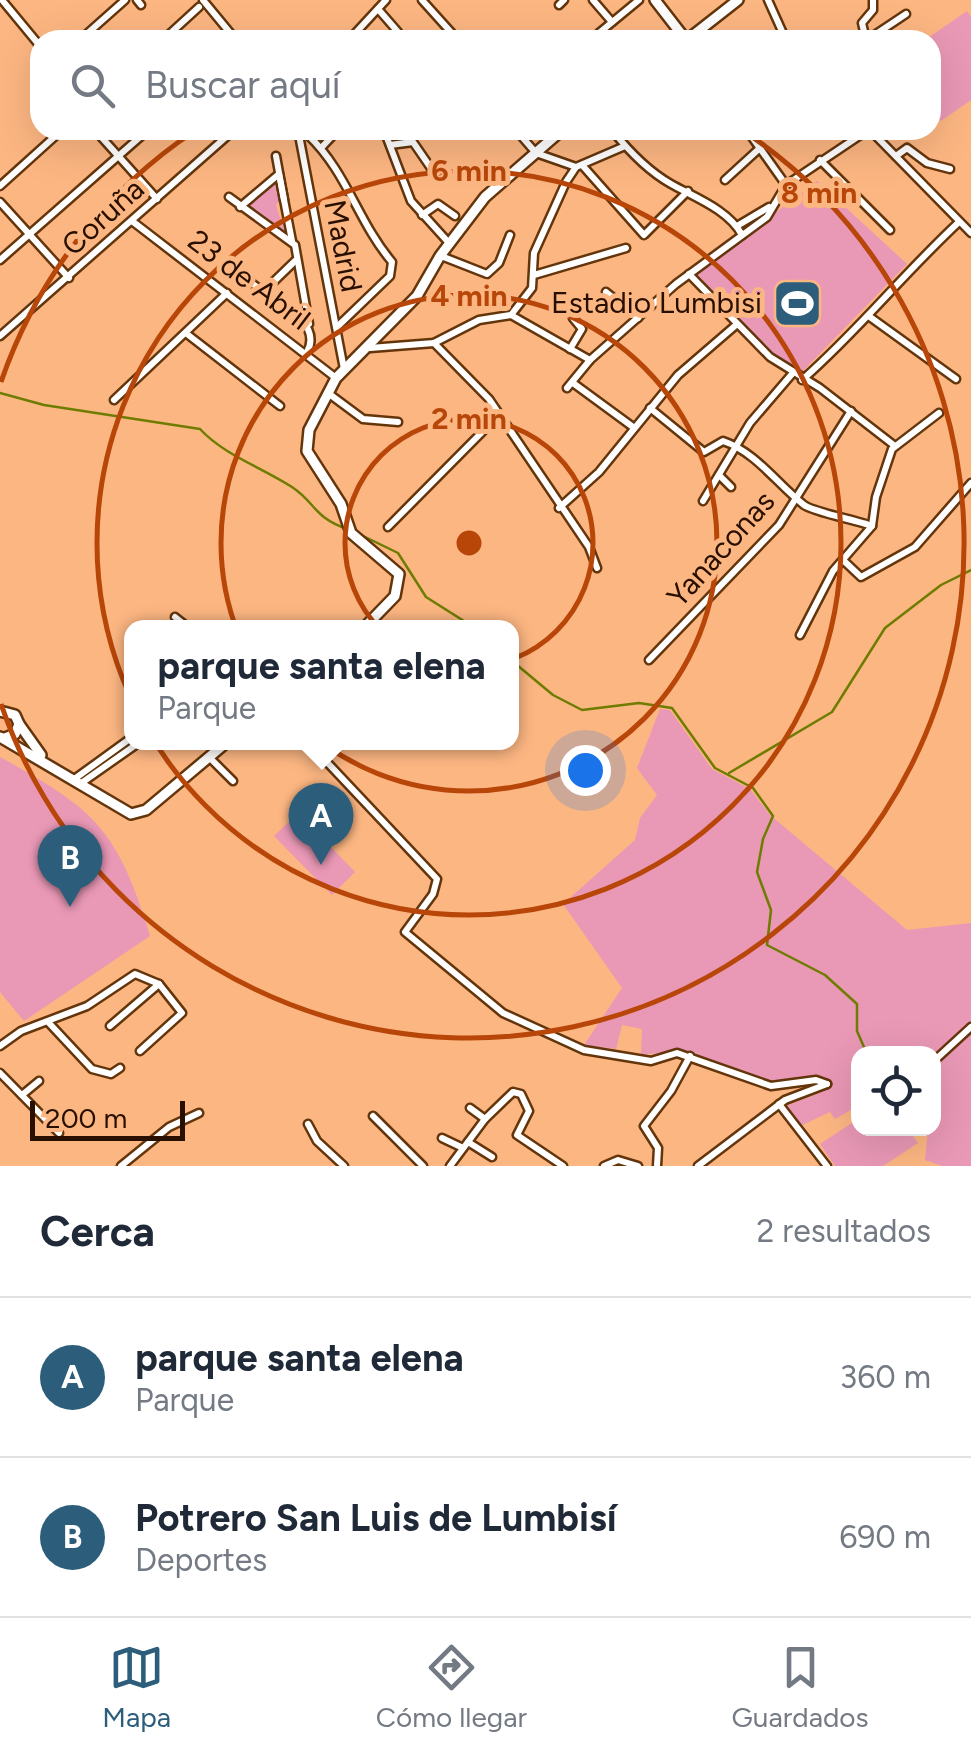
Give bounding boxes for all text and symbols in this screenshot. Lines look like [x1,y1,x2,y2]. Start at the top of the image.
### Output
search box [30,30,941,140]
icon: search [65,58,120,113]
text: Buscar aquí [145,62,341,108]
text: 6 min [431,152,507,189]
street label: Coruña [54,170,151,263]
text: 8 min [781,174,857,211]
street label: Madrid [316,197,371,295]
street label: 23 de Abril [181,222,318,338]
text: 4 min [430,277,508,314]
sports icon: Estadio Lumbisi [771,277,823,329]
place label: Estadio Lumbisi [551,284,762,321]
text: 2 min [431,400,507,437]
street label: Yanaconas [659,483,782,614]
centre of rings [451,525,487,561]
popup [124,620,519,750]
text: parque santa elena [157,643,486,689]
text: Parque [157,689,256,727]
your location [560,745,611,796]
pin: A [288,782,354,865]
pin: B [38,824,102,907]
map controls [851,1046,941,1136]
button: locate [851,1046,941,1136]
scale bar [30,1096,185,1140]
text: 200 m [45,1101,127,1135]
text: Cerca [40,1206,155,1257]
text: 2 resultados [757,1212,931,1250]
text: parque santa elena [135,1335,464,1381]
text: A [61,1358,84,1396]
text: 360 m [840,1358,931,1396]
text: Parque [135,1381,234,1419]
text: Potrero San Luis de Lumbisí [135,1495,617,1541]
text: B [63,1518,82,1556]
text: 690 m [839,1518,931,1556]
text: Deportes [135,1541,267,1579]
tab: Mapa [102,1640,171,1734]
tab: Cómo llegar [376,1640,527,1734]
tab: Guardados [732,1640,869,1734]

